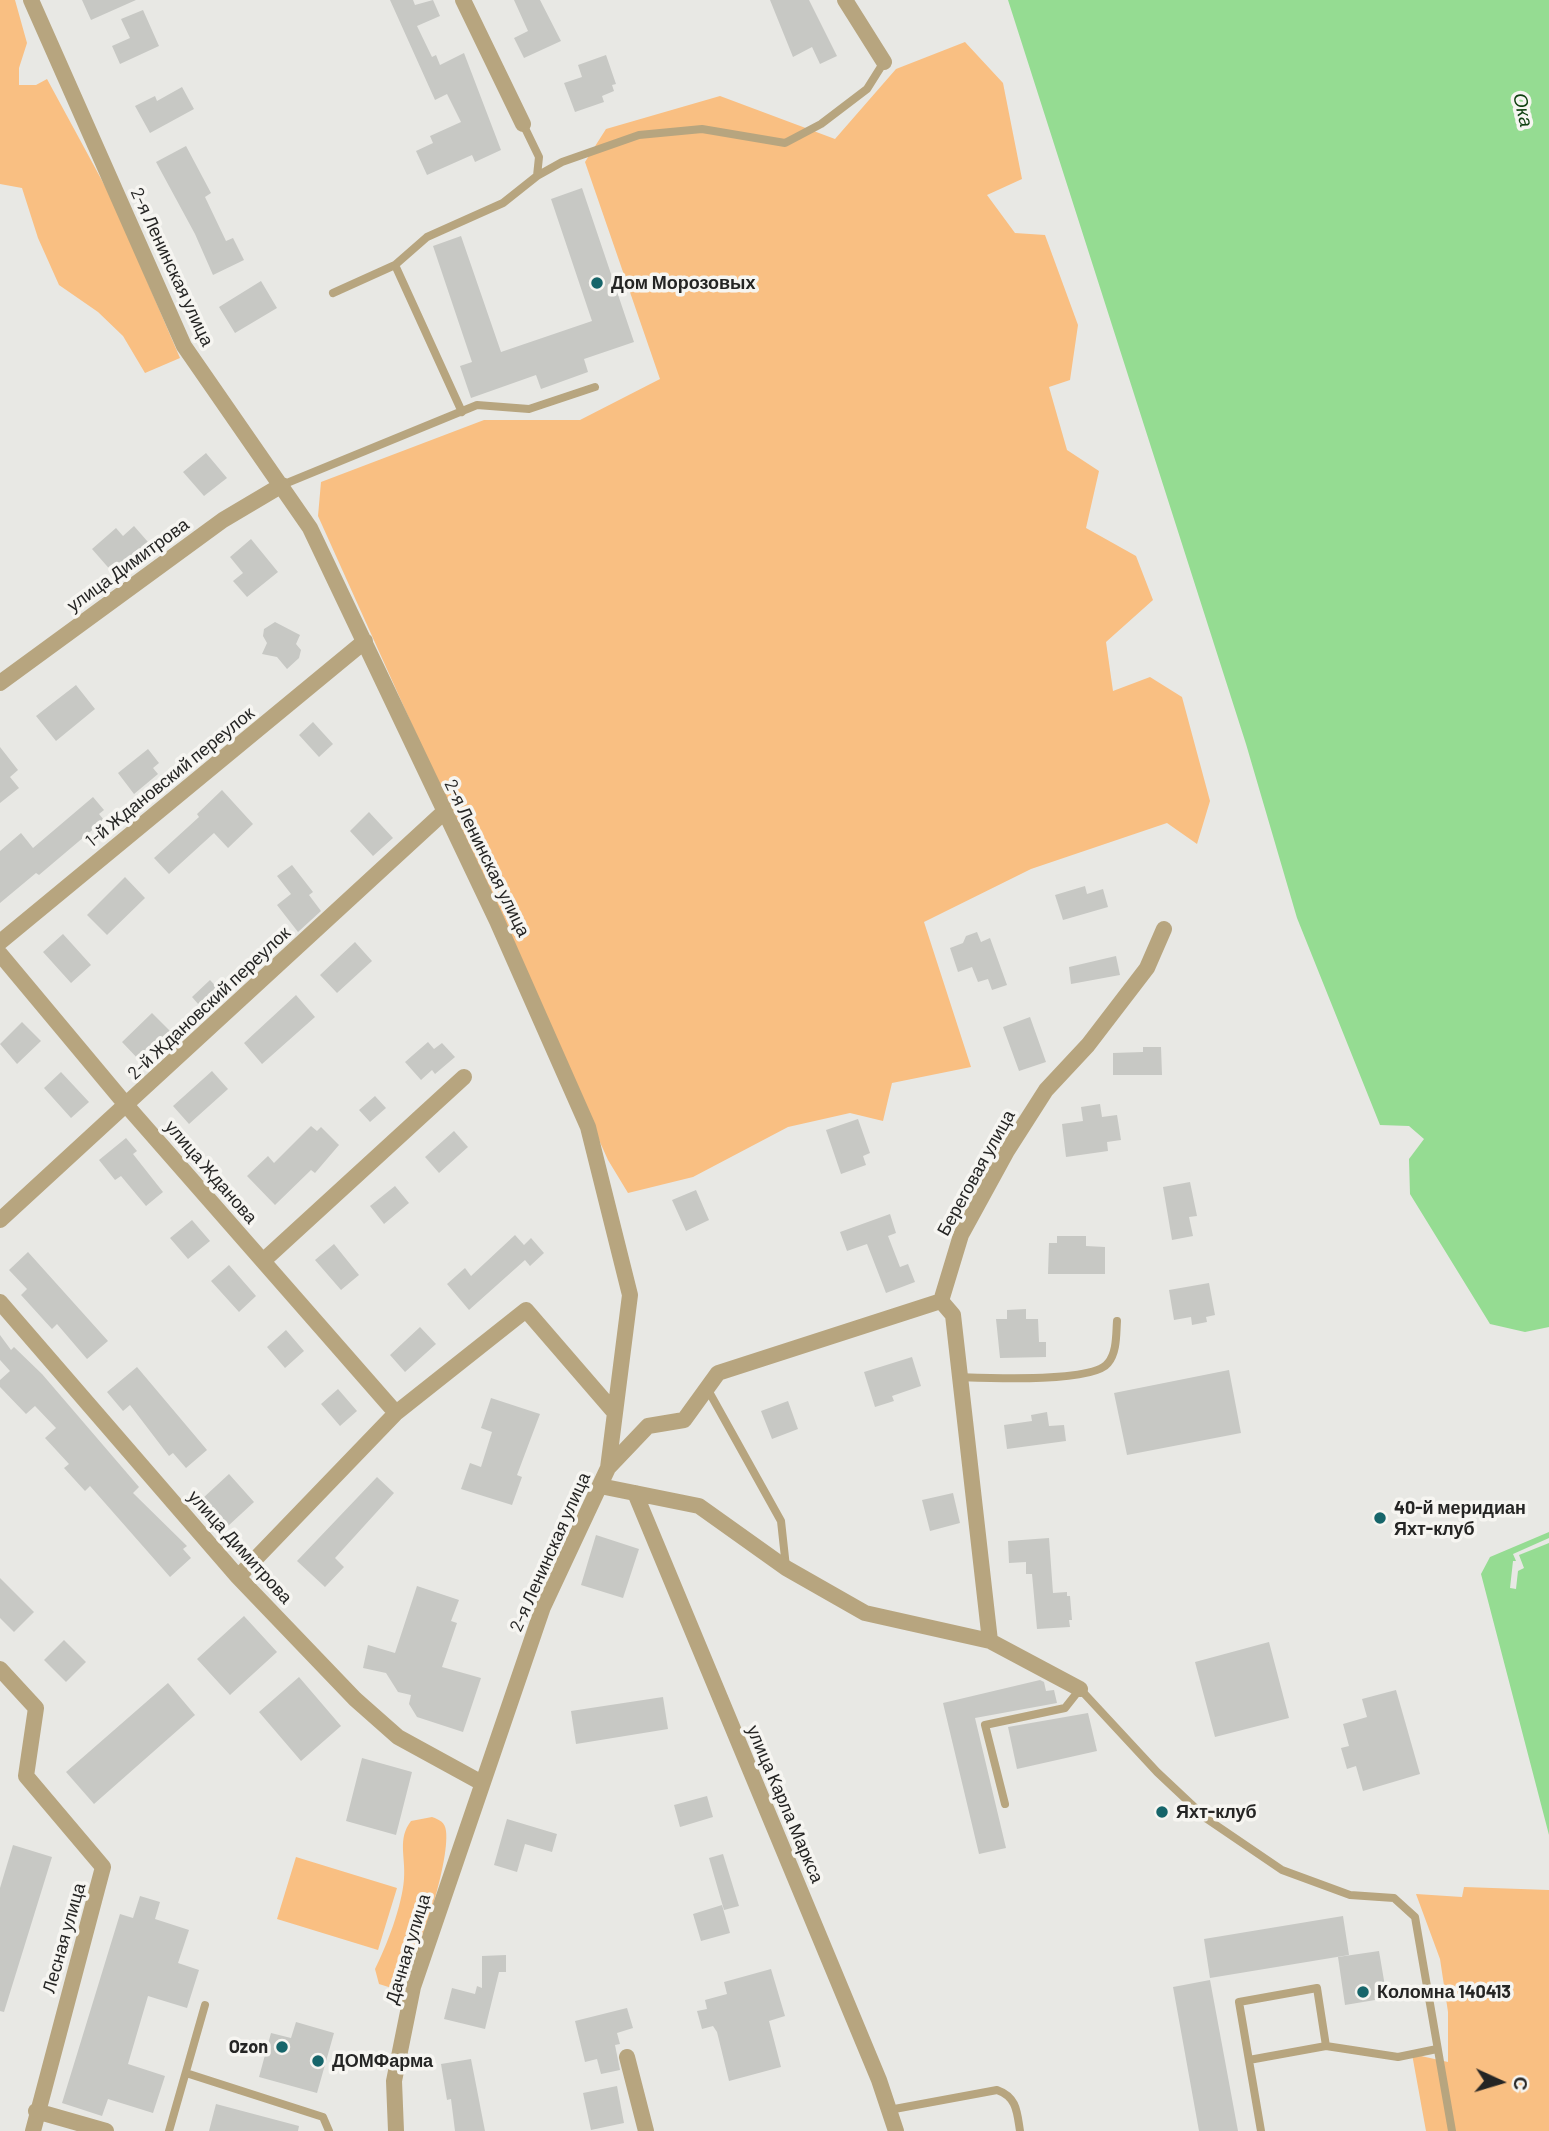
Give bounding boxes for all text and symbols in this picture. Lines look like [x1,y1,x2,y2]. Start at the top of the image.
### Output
water label: Ока [1508,91,1538,129]
street label: 2-я Ленинская улица [126,185,218,349]
place label: Дом Морозовых [611,272,755,294]
marker: Дом Морозовых [589,275,605,291]
street label: улица Димитрова [63,514,193,616]
street label: 1-й Ждановский переулок [81,702,259,852]
street label: 2-я Ленинская улица [440,776,534,940]
street label: 2-й Ждановский переулок [123,922,295,1084]
street label: Береговая улица [933,1106,1019,1240]
street label: улица Жданова [160,1116,262,1228]
street label: 2-я Ленинская улица [505,1469,595,1635]
street label: улица Димитрова [183,1486,297,1608]
place label: 40-й меридиан Яхт-клуб [1394,1497,1526,1540]
marker: 40-й меридиан Яхт-клуб [1372,1510,1388,1526]
street label: улица Карла Маркса [742,1722,828,1886]
place label: Яхт-клуб [1176,1801,1257,1823]
marker: Яхт-клуб [1154,1804,1170,1820]
street label: Лесная улица [38,1880,90,1996]
street label: Дачная улица [381,1891,435,2007]
place label: Коломна 140413 [1377,1981,1511,2003]
marker: Коломна 140413 [1355,1984,1371,2000]
place label: Ozon [229,2036,268,2058]
marker: Ozon [274,2039,290,2055]
north arrow [1465,2047,1535,2117]
place label: ДОМФарма [332,2050,433,2072]
marker: ДОМФарма [310,2053,326,2069]
text: С [1509,2076,1533,2091]

